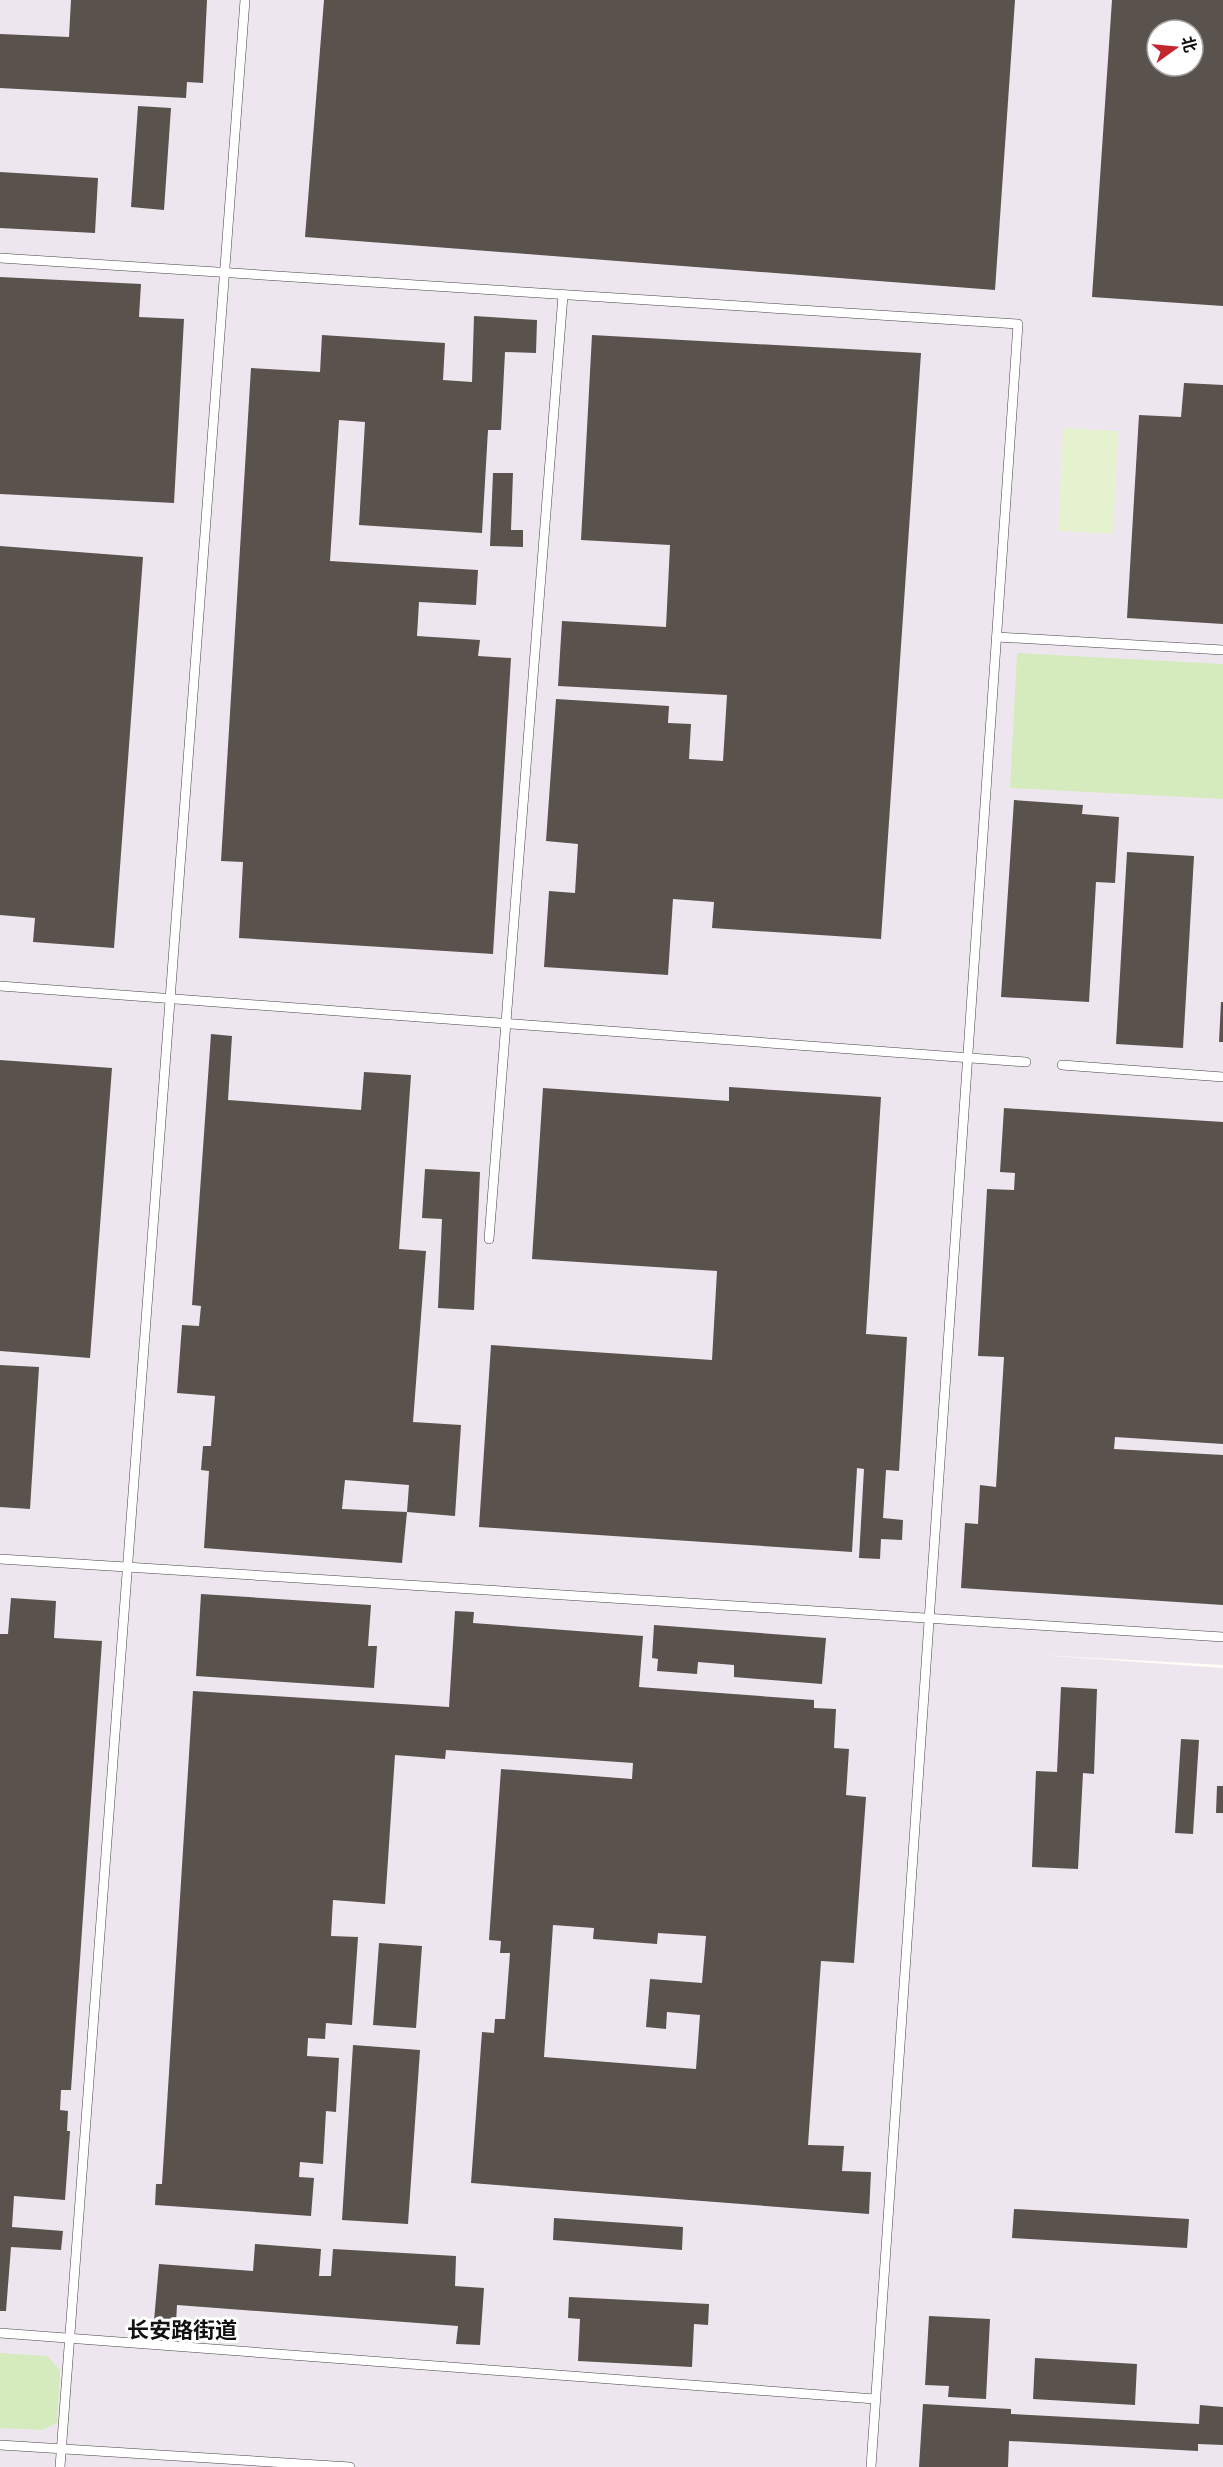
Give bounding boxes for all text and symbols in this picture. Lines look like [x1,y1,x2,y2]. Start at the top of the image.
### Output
north arrow [1145,18,1205,78]
text: 北 [1178,34,1201,54]
district label: 长安路街道 [127,2315,237,2344]

